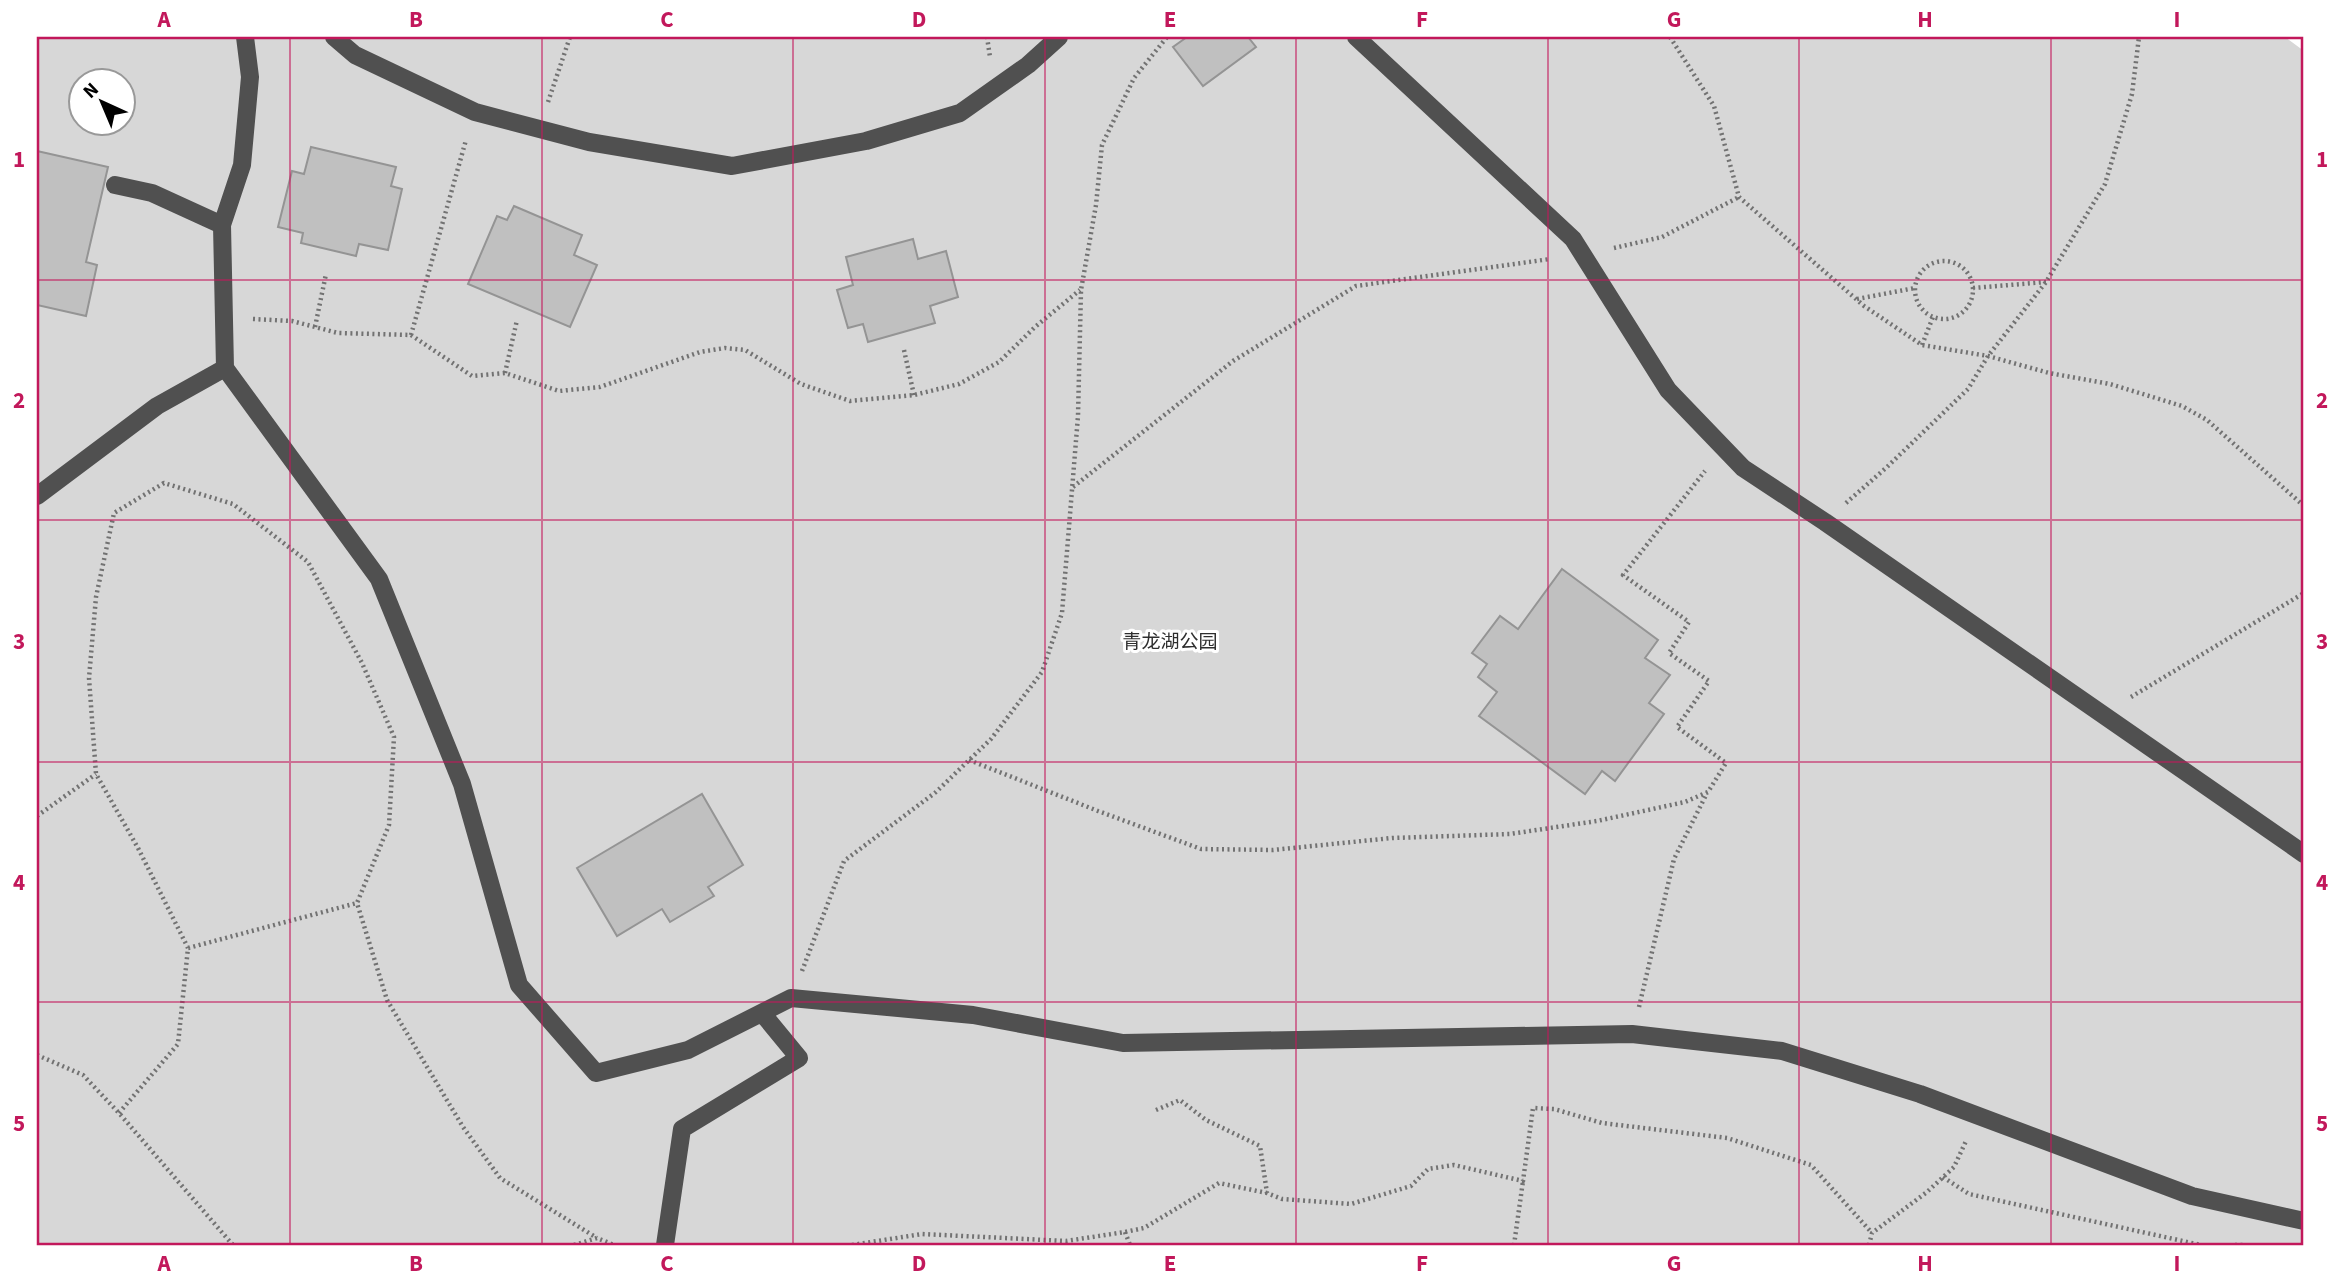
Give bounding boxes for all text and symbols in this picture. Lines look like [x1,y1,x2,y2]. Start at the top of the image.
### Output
text: A [156,3,171,36]
text: B [409,3,423,36]
text: C [660,3,674,36]
text: D [912,3,926,36]
text: E [1164,3,1176,36]
text: F [1416,3,1428,36]
text: G [1667,3,1681,36]
text: H [1917,3,1933,36]
text: I [2174,3,2180,36]
north arrow [66,66,136,136]
text: N [77,77,105,105]
text: 1 [13,143,25,176]
text: 1 [2316,143,2328,176]
text: 2 [13,384,25,417]
text: 2 [2316,384,2328,417]
text: 3 [13,625,25,658]
text: 3 [2316,625,2328,658]
park label: 青龙湖公园 [1122,629,1218,656]
text: 4 [13,866,25,899]
text: 4 [2316,866,2328,899]
text: 5 [13,1107,25,1140]
text: 5 [2316,1107,2328,1140]
text: A [156,1247,171,1280]
text: B [409,1247,423,1280]
text: C [660,1247,674,1280]
text: D [912,1247,926,1280]
text: E [1164,1247,1176,1280]
text: F [1416,1247,1428,1280]
text: G [1667,1247,1681,1280]
text: H [1917,1247,1933,1280]
text: I [2174,1247,2180,1280]

